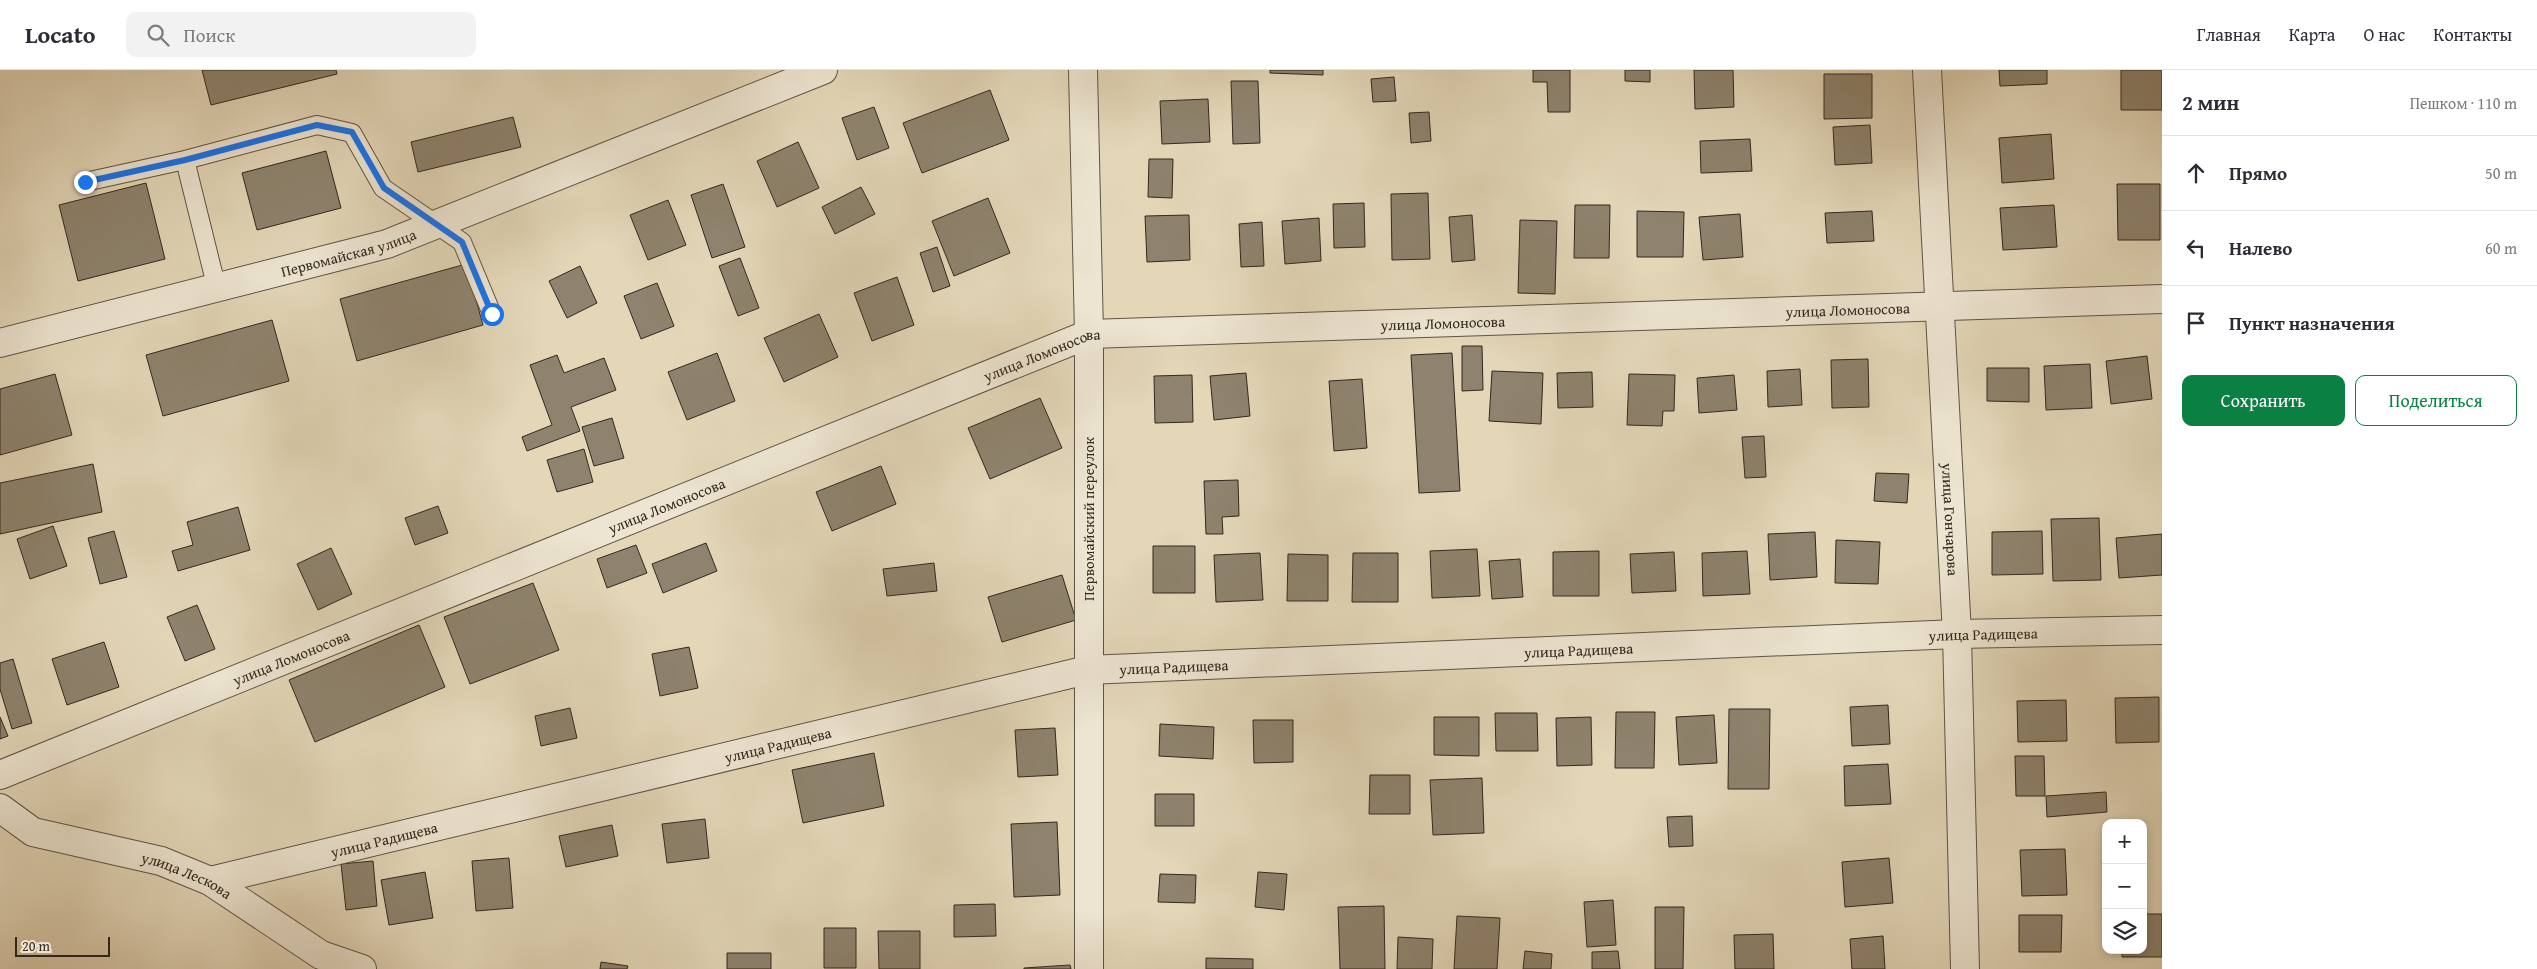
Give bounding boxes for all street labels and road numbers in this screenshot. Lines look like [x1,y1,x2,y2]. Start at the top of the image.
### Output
street label: Первомайская улица [278,223,420,281]
street label: улица Ломоносова [1784,297,1911,322]
street label: улица Ломоносова [1379,310,1506,335]
street label: улица Ломоносова [979,323,1102,387]
street label: Первомайский переулок [1078,437,1099,601]
street label: улица Гончарова [1937,461,1964,577]
street label: улица Ломоносова [604,472,729,539]
street label: улица Радищева [1927,622,2039,646]
street label: улица Ломоносова [228,624,353,691]
street label: улица Радищева [1523,637,1634,662]
street label: улица Радищева [1118,654,1230,679]
street label: улица Радищева [721,721,834,768]
street label: улица Радищева [327,816,440,862]
street label: улица Лескова [139,846,237,904]

